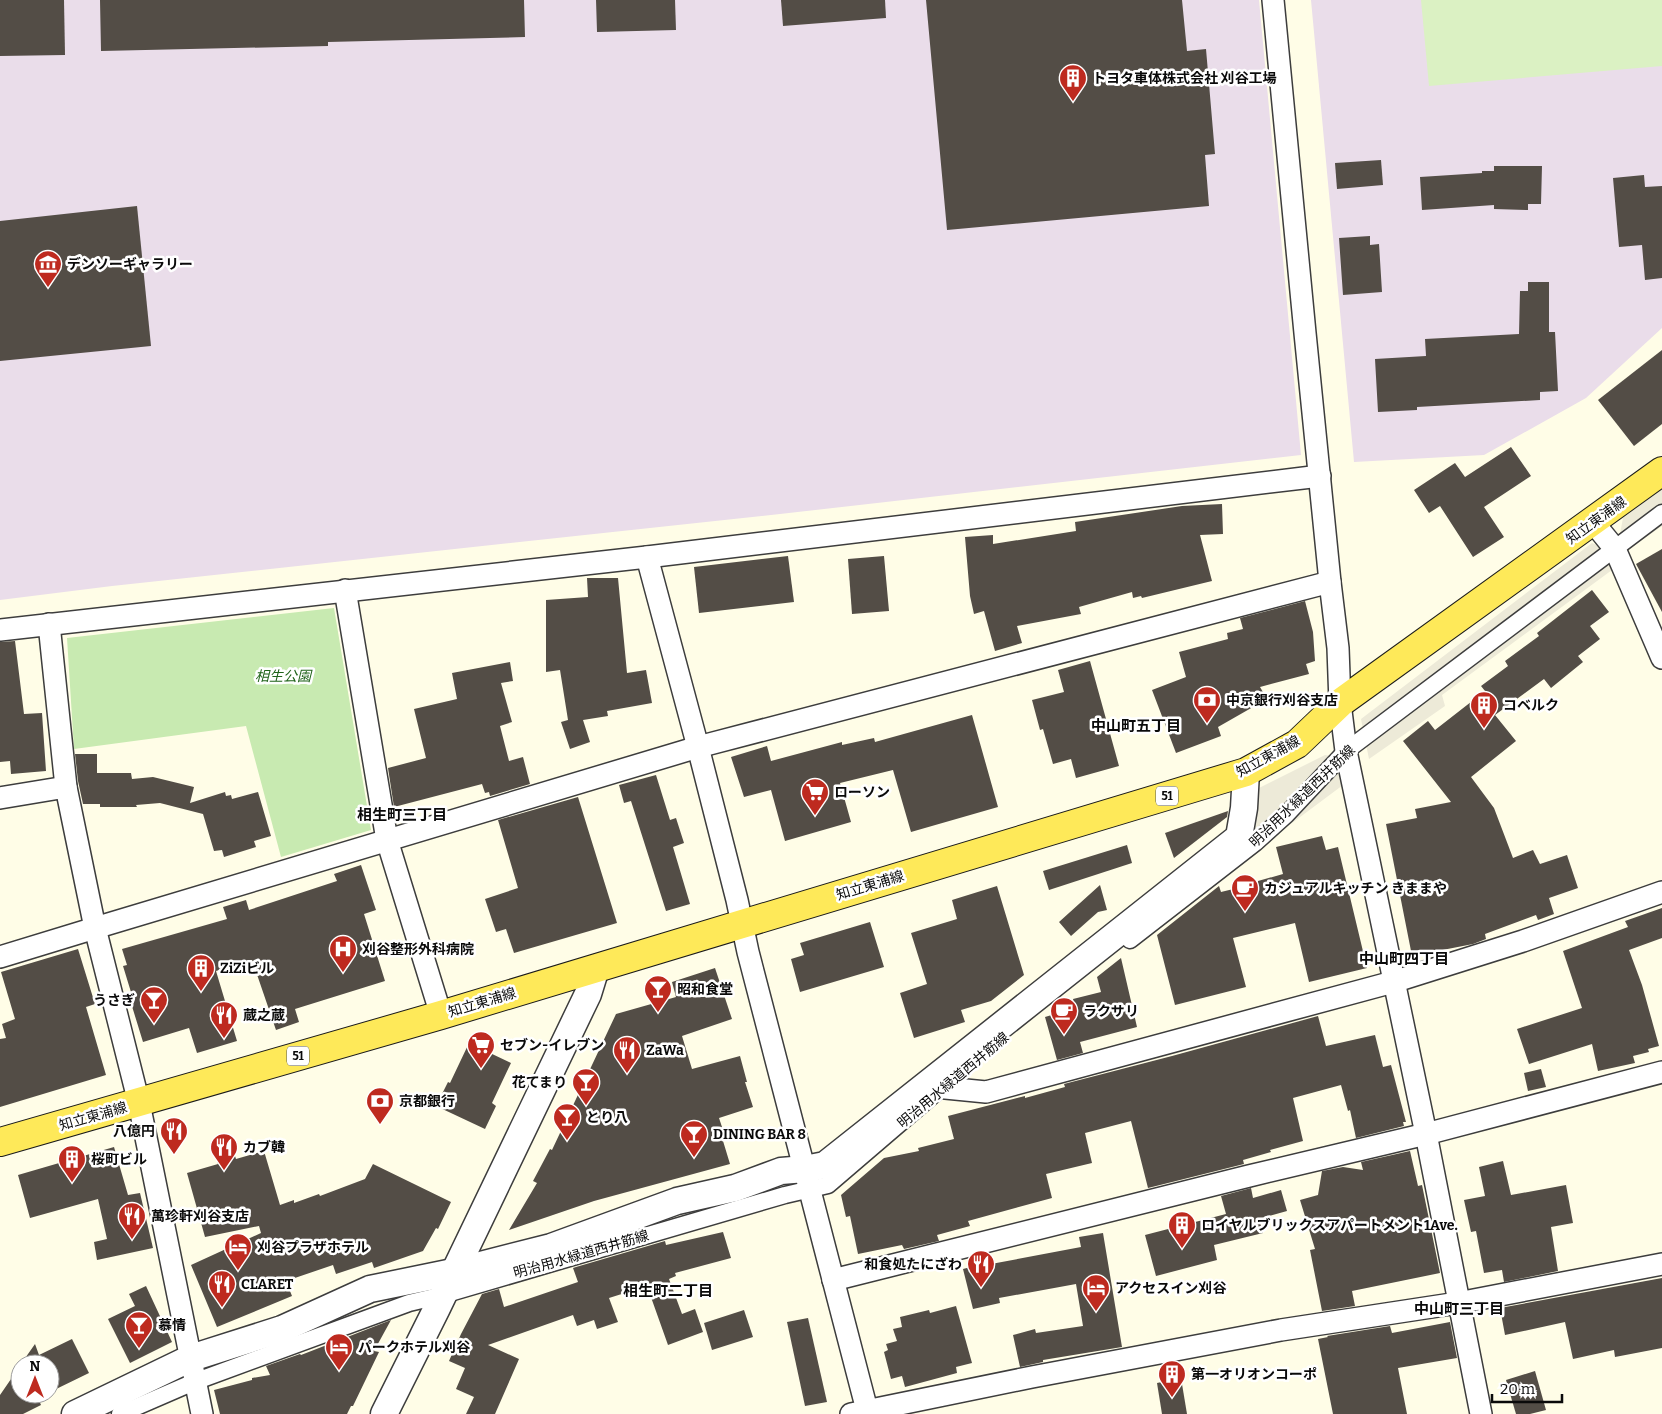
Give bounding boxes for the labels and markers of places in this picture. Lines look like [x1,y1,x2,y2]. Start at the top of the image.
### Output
building icon: トヨタ車体株式会社 刈谷工場 [1058,63,1088,102]
place label: トヨタ車体株式会社 刈谷工場 [1092,70,1277,87]
museum icon: デンソーギャラリー [33,249,63,288]
place label: デンソーギャラリー [67,256,193,273]
bank icon: 中京銀行刈谷支店 [1192,685,1222,724]
building icon: コベルク [1469,690,1499,729]
place label: 中京銀行刈谷支店 [1226,692,1338,709]
place label: コベルク [1503,697,1559,714]
supermarket icon: ローソン [800,777,830,816]
place label: ローソン [834,784,890,801]
cafe icon: カジュアルキッチン きままや [1230,873,1260,912]
place label: カジュアルキッチン きままや [1264,880,1447,897]
hospital icon: 刈谷整形外科病院 [328,934,358,973]
place label: 刈谷整形外科病院 [362,941,474,958]
building icon: ZiZiビル [186,953,216,992]
place label: ZiZiビル [220,960,274,977]
bar icon: 昭和食堂 [643,974,673,1013]
place label: 昭和食堂 [677,981,733,998]
bar icon: うさぎ [139,985,169,1024]
place label: うさぎ [93,992,135,1009]
cafe icon: ラクサリ [1049,996,1079,1035]
restaurant icon: 蔵之蔵 [209,1000,239,1039]
place label: ラクサリ [1083,1003,1139,1020]
place label: 蔵之蔵 [243,1007,285,1024]
supermarket icon: セブン-イレブン [466,1030,496,1069]
restaurant icon: ZaWa [612,1035,642,1074]
place label: セブン-イレブン [500,1037,604,1054]
place label: ZaWa [646,1042,684,1059]
bar icon: 花てまり [571,1067,601,1106]
place label: 花てまり [512,1074,567,1091]
bank icon: 京都銀行 [365,1086,395,1125]
place label: 京都銀行 [399,1093,455,1110]
bar icon: とり八 [552,1102,582,1141]
place label: とり八 [586,1109,628,1126]
restaurant icon: 八億円 [159,1116,189,1155]
bar icon: DINING BAR 8 [679,1119,709,1158]
place label: 八億円 [113,1123,155,1140]
place label: DINING BAR 8 [713,1126,806,1143]
restaurant icon: カブ韓 [209,1132,239,1171]
place label: カブ韓 [243,1139,285,1156]
building icon: 桜町ビル [57,1144,87,1183]
place label: 桜町ビル [91,1151,147,1168]
restaurant icon: 萬珍軒刈谷支店 [117,1201,147,1240]
place label: 萬珍軒刈谷支店 [151,1208,249,1225]
building icon: ロイヤルブリックスアパートメント1Ave. [1167,1210,1197,1249]
place label: ロイヤルブリックスアパートメント1Ave. [1201,1217,1458,1234]
hotel icon: 刈谷プラザホテル [223,1232,253,1271]
place label: 刈谷プラザホテル [257,1239,369,1256]
restaurant icon: 和食処たにざわ [966,1249,996,1288]
place label: 和食処たにざわ [864,1256,962,1273]
restaurant icon: CLARET [207,1269,237,1308]
hotel icon: アクセスイン刈谷 [1081,1273,1111,1312]
place label: CLARET [241,1276,294,1293]
place label: アクセスイン刈谷 [1115,1280,1227,1297]
bar icon: 慕情 [124,1310,154,1349]
place label: 慕情 [158,1317,186,1334]
hotel icon: パークホテル刈谷 [324,1332,354,1371]
place label: パークホテル刈谷 [358,1339,471,1356]
building icon: 第一オリオンコーポ [1157,1359,1187,1398]
place label: 第一オリオンコーポ [1191,1366,1317,1383]

